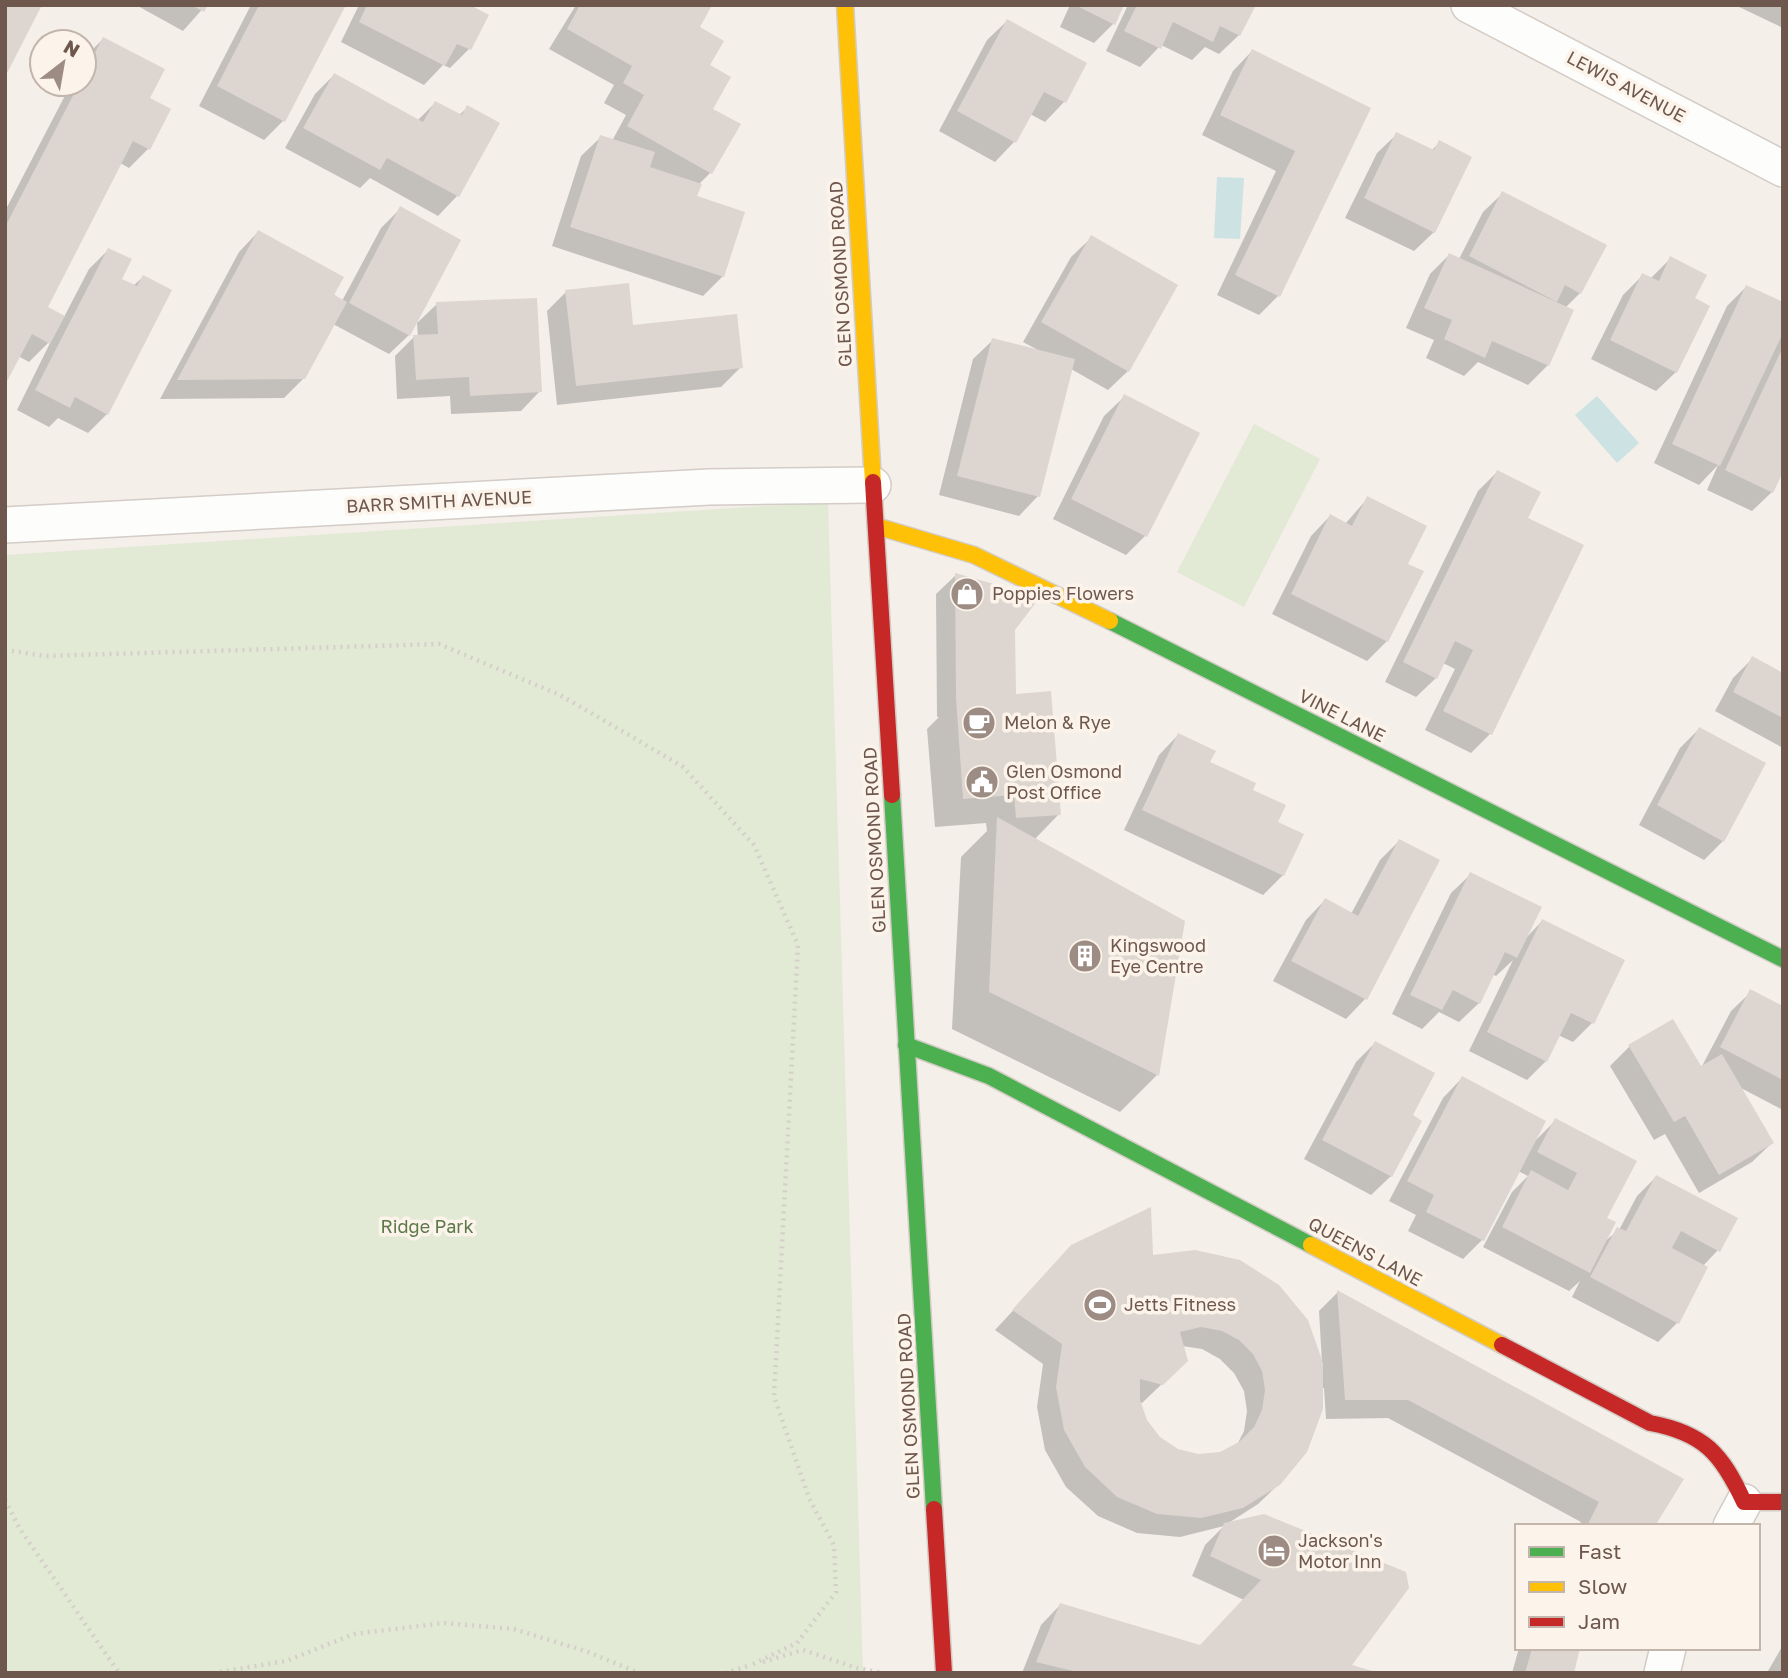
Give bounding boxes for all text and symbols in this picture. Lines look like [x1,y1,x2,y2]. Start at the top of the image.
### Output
north arrow [28,28,98,98]
text: N [60,34,84,62]
street label: LEWIS AVENUE [1563,46,1690,127]
street label: GLEN OSMOND ROAD [824,180,856,368]
street label: BARR SMITH AVENUE [345,485,532,517]
shop icon: Poppies Flowers [948,575,986,613]
place label: Poppies Flowers [992,582,1134,604]
street label: VINE LANE [1295,684,1390,746]
cafe icon: Melon & Rye [960,704,998,742]
place label: Melon & Rye [1004,711,1111,733]
street label: GLEN OSMOND ROAD [858,746,890,934]
place label: Glen Osmond Post Office [1006,760,1122,803]
public building icon: Glen Osmond Post Office [963,763,1001,801]
place label: Kingswood Eye Centre [1110,934,1206,977]
building icon: Kingswood Eye Centre [1066,937,1104,975]
street label: QUEENS LANE [1305,1212,1426,1290]
park label: Ridge Park [380,1215,474,1237]
sports icon: Jetts Fitness [1081,1286,1119,1324]
place label: Jetts Fitness [1124,1293,1236,1315]
street label: GLEN OSMOND ROAD [892,1312,924,1500]
legend [1515,1524,1760,1650]
place label: Jackson's Motor Inn [1298,1529,1383,1572]
hotel icon: Jackson's Motor Inn [1255,1532,1293,1570]
text: Fast [1578,1538,1621,1564]
text: Slow [1578,1573,1627,1599]
text: Jam [1578,1608,1620,1634]

